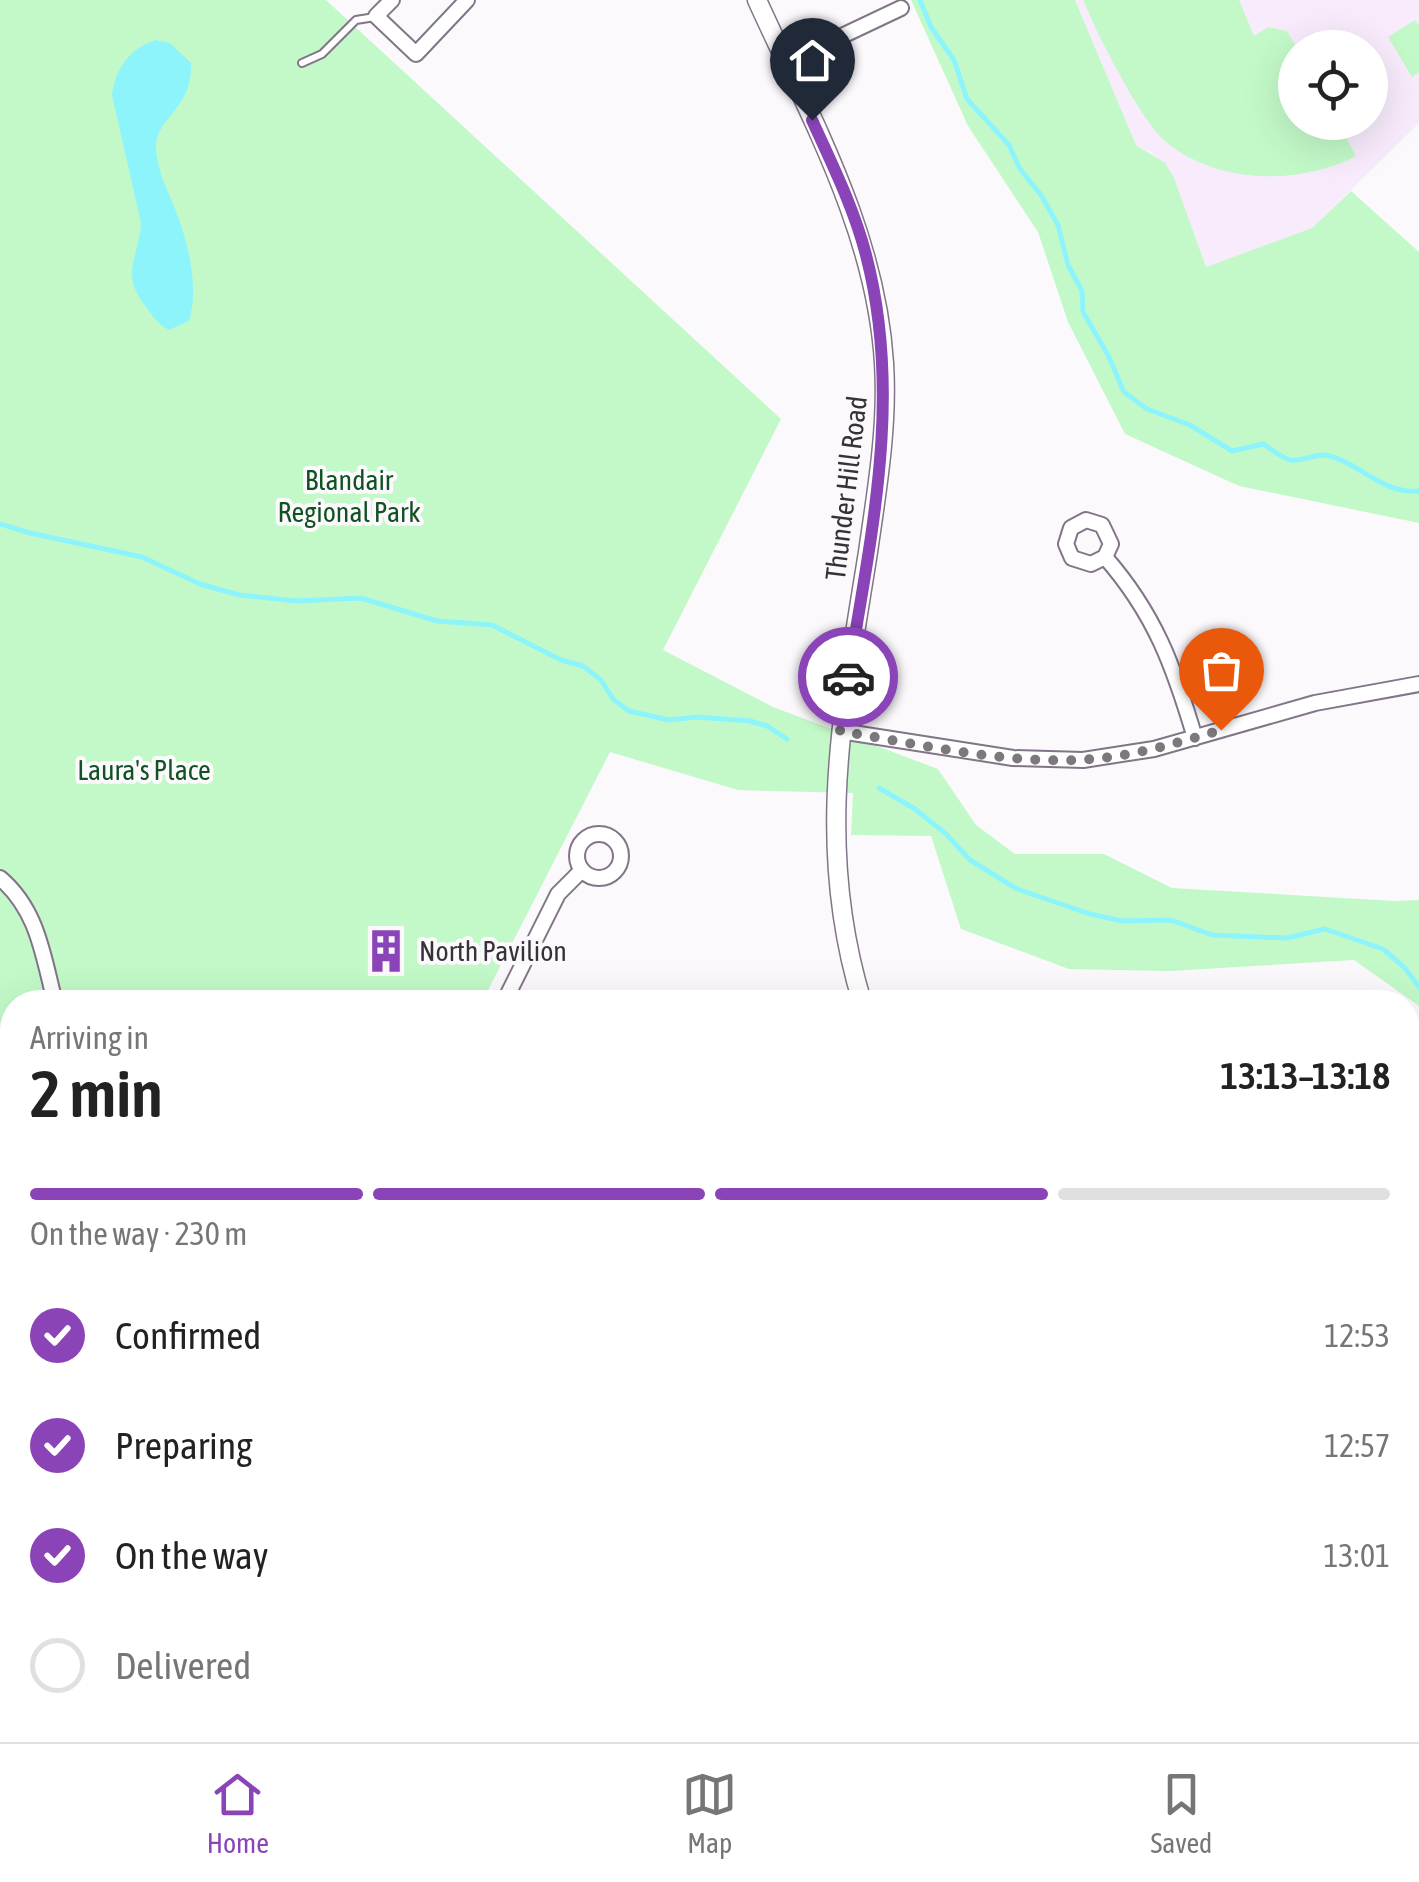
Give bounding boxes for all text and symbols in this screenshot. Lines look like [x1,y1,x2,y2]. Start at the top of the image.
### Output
pin [770,18,855,121]
map controls [1278,30,1388,140]
button: locate [1278,30,1388,140]
icon: home [785,33,840,88]
street label: Thunder Hill Road [819,394,873,582]
park label: Blandair Regional Park [278,464,420,528]
courier [798,627,898,727]
pin [1179,628,1264,731]
icon: bag [1194,643,1249,698]
icon: car [821,650,876,705]
park label: Laura's Place [77,754,211,786]
building icon: North Pavilion [362,927,410,975]
place label: North Pavilion [419,935,567,967]
text: Arriving in [30,1019,149,1056]
text: 13:13–13:18 [1220,1054,1390,1097]
text: 2 min [30,1056,163,1131]
text: On the way · 230 m [30,1215,247,1252]
icon: check [30,1308,85,1363]
text: Confirmed [115,1314,261,1357]
text: 12:53 [1324,1317,1390,1354]
icon: check [30,1418,85,1473]
text: Preparing [115,1424,253,1467]
text: 12:57 [1324,1427,1390,1464]
icon: check [30,1528,85,1583]
text: On the way [115,1534,268,1577]
text: 13:01 [1324,1537,1390,1574]
text: Delivered [115,1644,251,1687]
tab: Home [207,1767,269,1859]
tab: Map [682,1767,737,1859]
tab: Saved [1150,1767,1212,1859]

